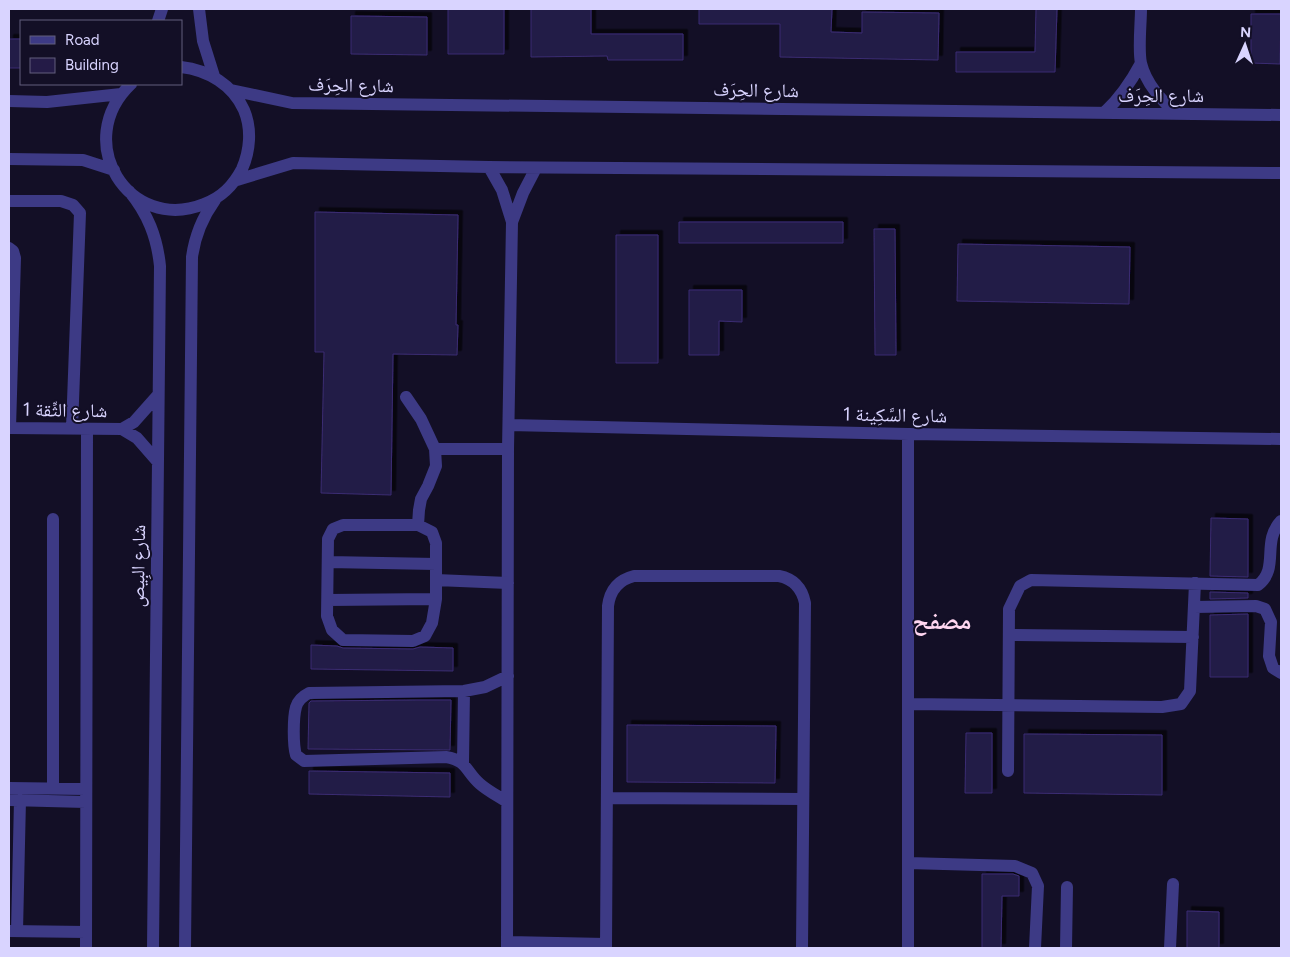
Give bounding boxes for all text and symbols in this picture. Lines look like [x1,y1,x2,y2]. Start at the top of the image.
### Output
legend [20,20,182,85]
north arrow [1220,20,1270,70]
text: N [1240,24,1252,41]
text: Road [65,31,100,49]
text: Building [65,56,119,74]
street label: شارع الحِرَف [308,73,394,97]
street label: شارع الحِرَف [713,78,799,102]
street label: شارع الحِرَف [1118,84,1204,107]
street label: شارع الثِّقة 1 [22,398,108,422]
street label: شارع السَّكِينة 1 [843,403,947,428]
street label: شارع البِيص [126,524,153,608]
district label: مصفح [913,606,971,636]

